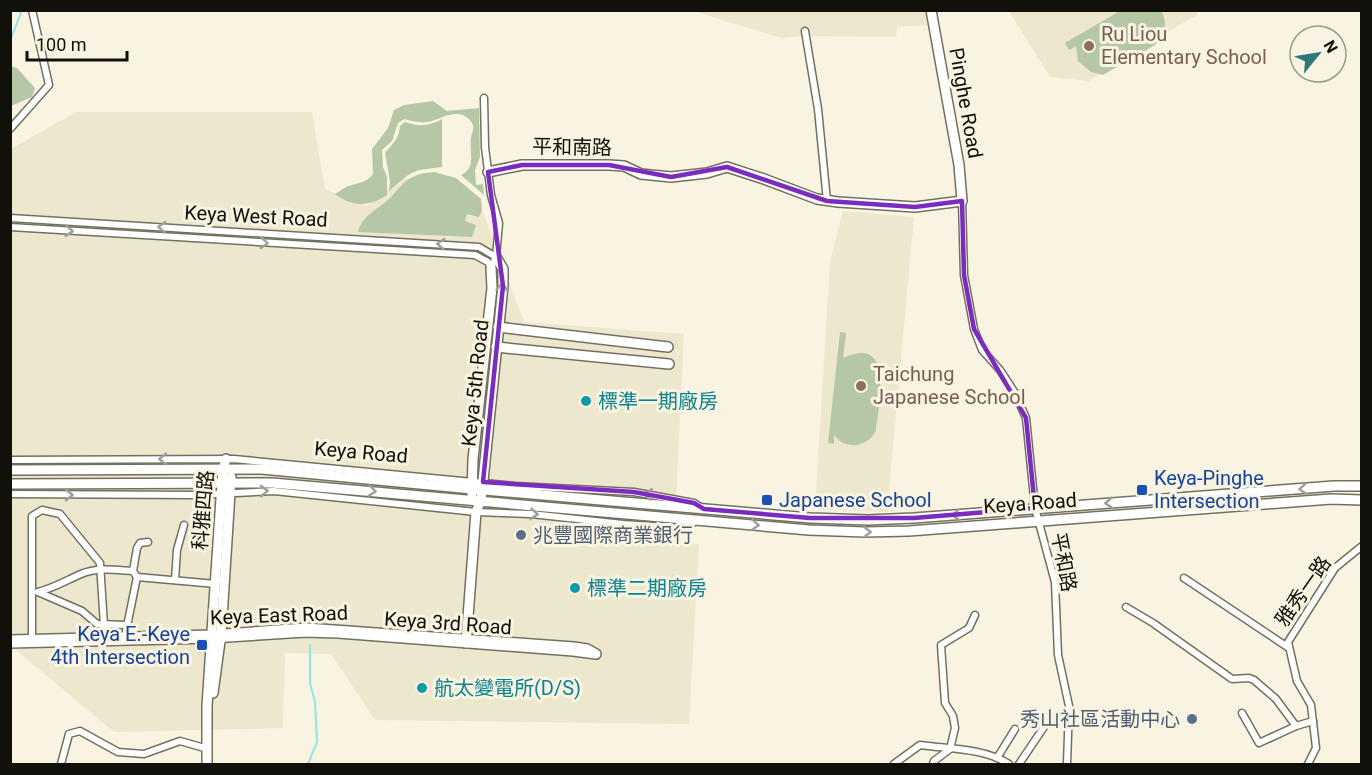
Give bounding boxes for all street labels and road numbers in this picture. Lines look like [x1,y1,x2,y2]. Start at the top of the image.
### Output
street label: Pinghe Road [944,46,988,160]
street label: 平和南路 [532,134,612,160]
street label: Keya West Road [184,200,328,232]
street label: Keya 5th Road [456,318,494,448]
street label: Keya Road [313,436,409,468]
street label: 科雅四路 [188,469,218,551]
street label: Keya Road [982,488,1078,518]
street label: 平和路 [1046,530,1082,594]
street label: 雅秀一路 [1270,551,1336,631]
street label: Keya East Road [210,601,348,629]
street label: Keya 3rd Road [383,607,513,639]

